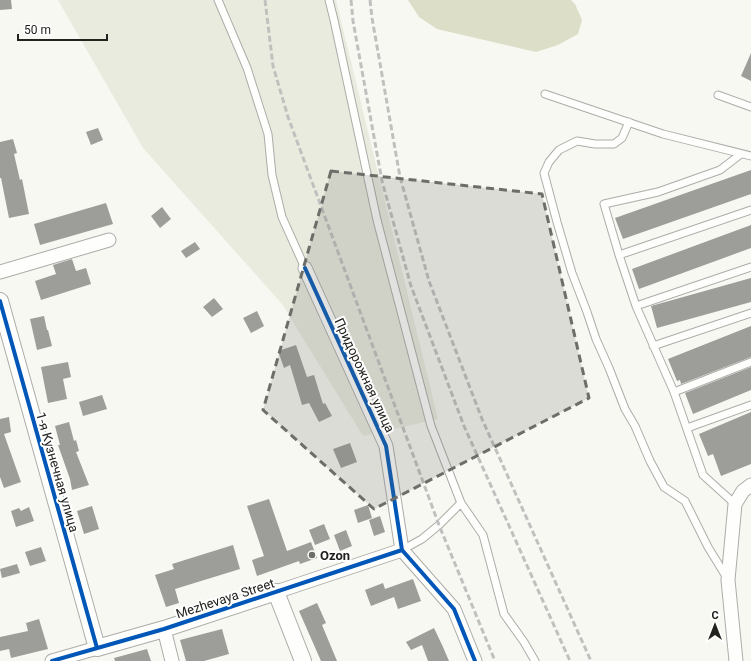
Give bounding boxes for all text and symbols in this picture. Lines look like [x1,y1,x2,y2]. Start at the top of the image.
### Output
scale bar [18,16,107,42]
text: 50 m [24,23,51,37]
street label: Придорожная улица [331,316,398,435]
street label: 1-я Кузнечная улица [33,410,82,534]
place label: Ozon [320,548,350,563]
marker: Ozon [307,550,317,560]
street label: Mezhevaya Street [174,576,276,621]
north arrow [695,605,735,645]
text: С [711,609,719,622]

